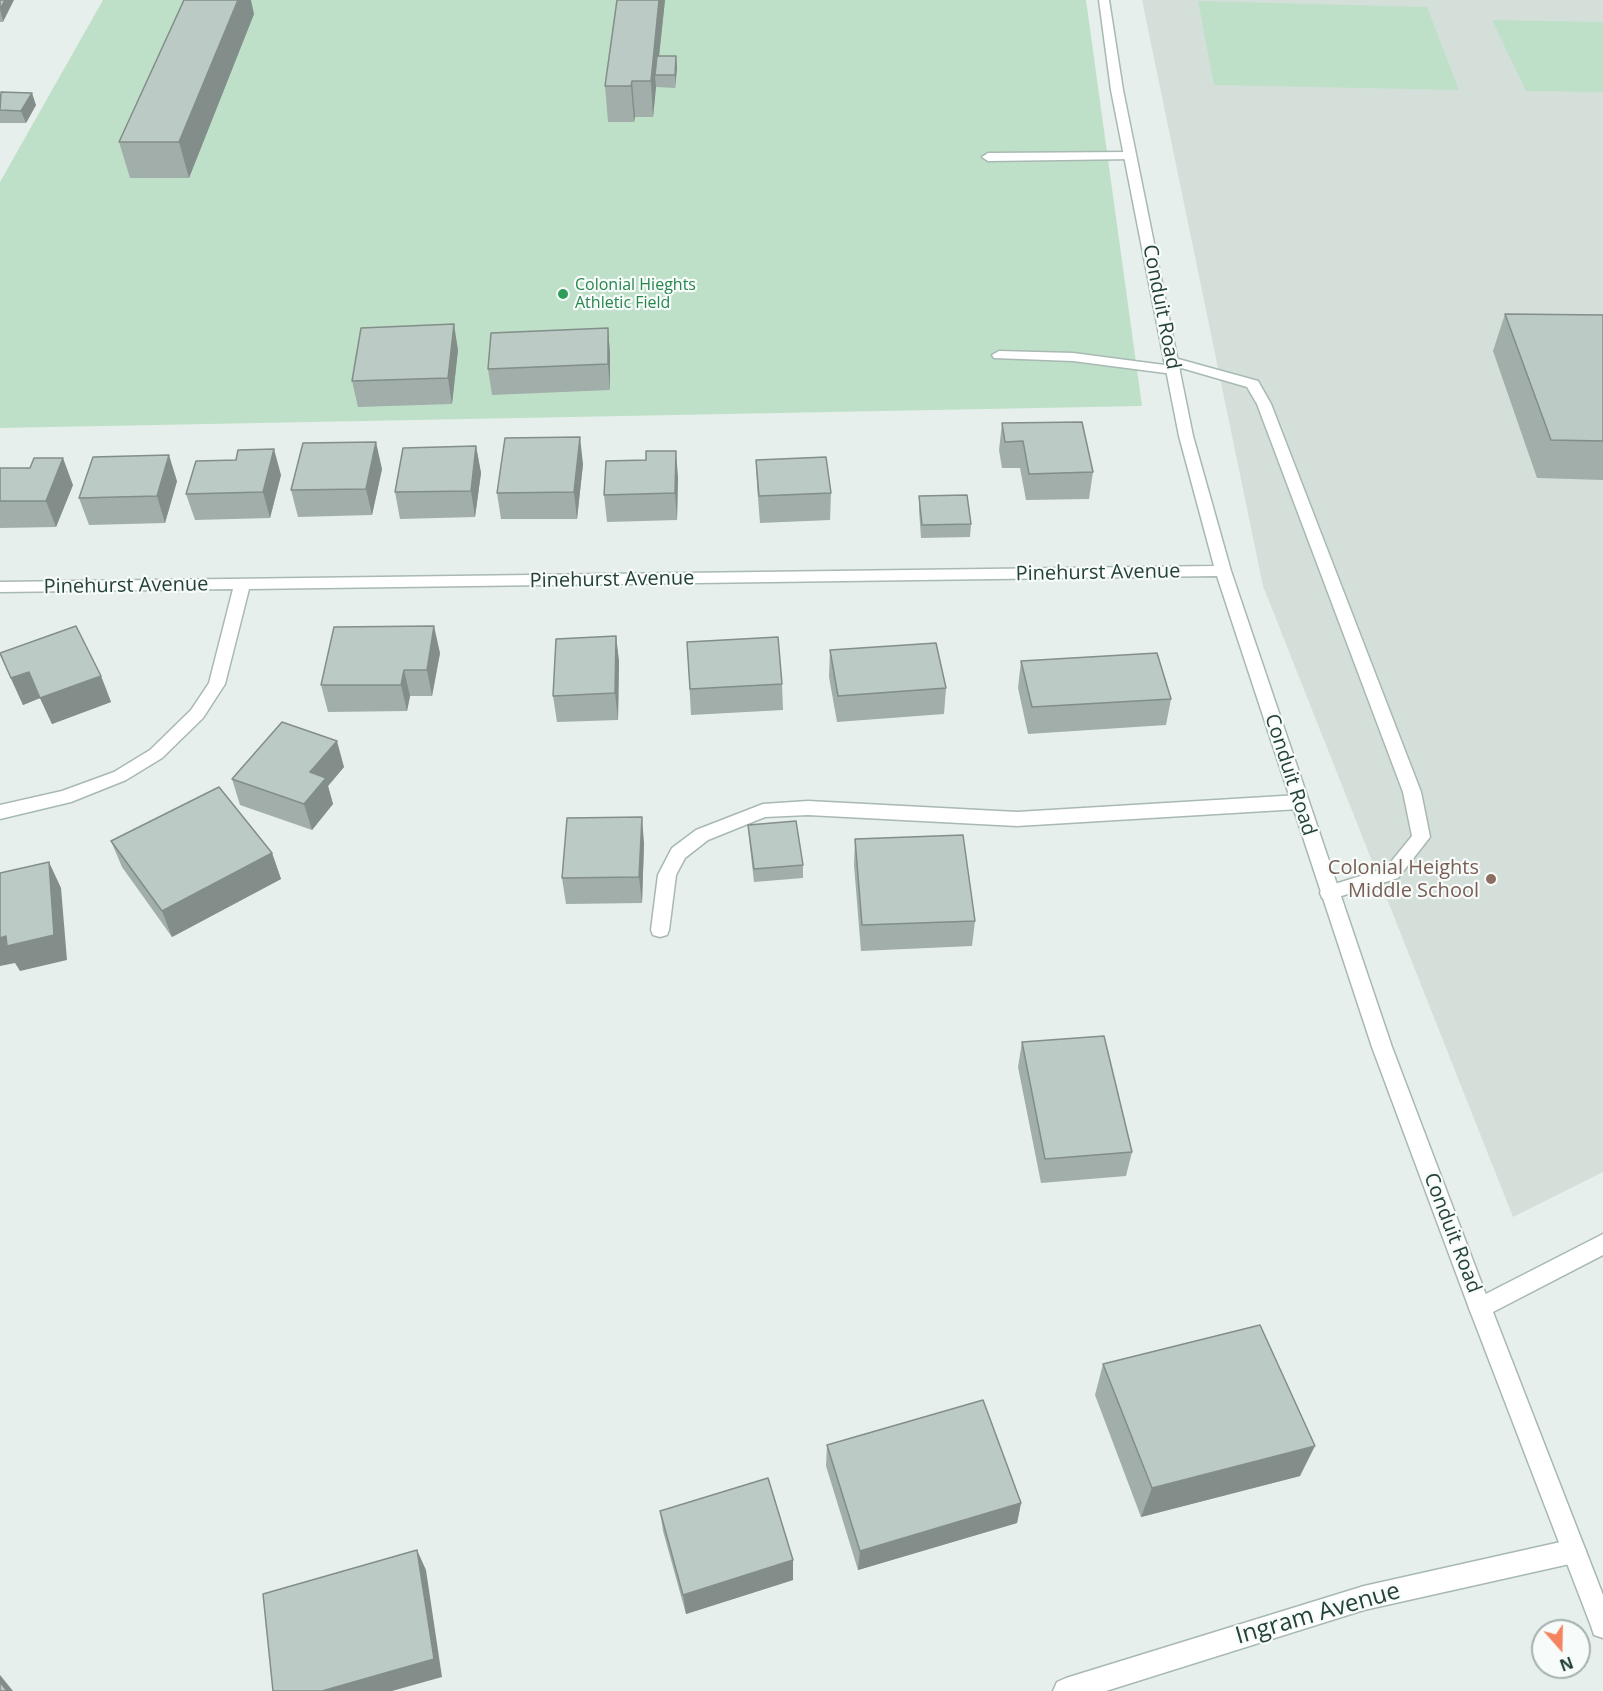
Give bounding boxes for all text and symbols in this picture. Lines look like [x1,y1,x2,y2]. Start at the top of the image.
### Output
street label: Conduit Road [1137,243,1185,371]
place label: Colonial Hieghts Athletic Field [575,275,696,313]
marker: Colonial Hieghts Athletic Field [556,287,570,301]
street label: Pinehurst Avenue [1015,560,1181,586]
street label: Pinehurst Avenue [529,567,695,593]
street label: Pinehurst Avenue [43,573,209,599]
street label: Conduit Road [1259,711,1321,839]
place label: Colonial Heights Middle School [1328,856,1479,903]
marker: Colonial Heights Middle School [1484,872,1498,886]
street label: Conduit Road [1418,1170,1486,1296]
street label: Ingram Avenue [1233,1577,1403,1651]
north arrow [1531,1619,1591,1679]
text: N [1557,1651,1576,1677]

